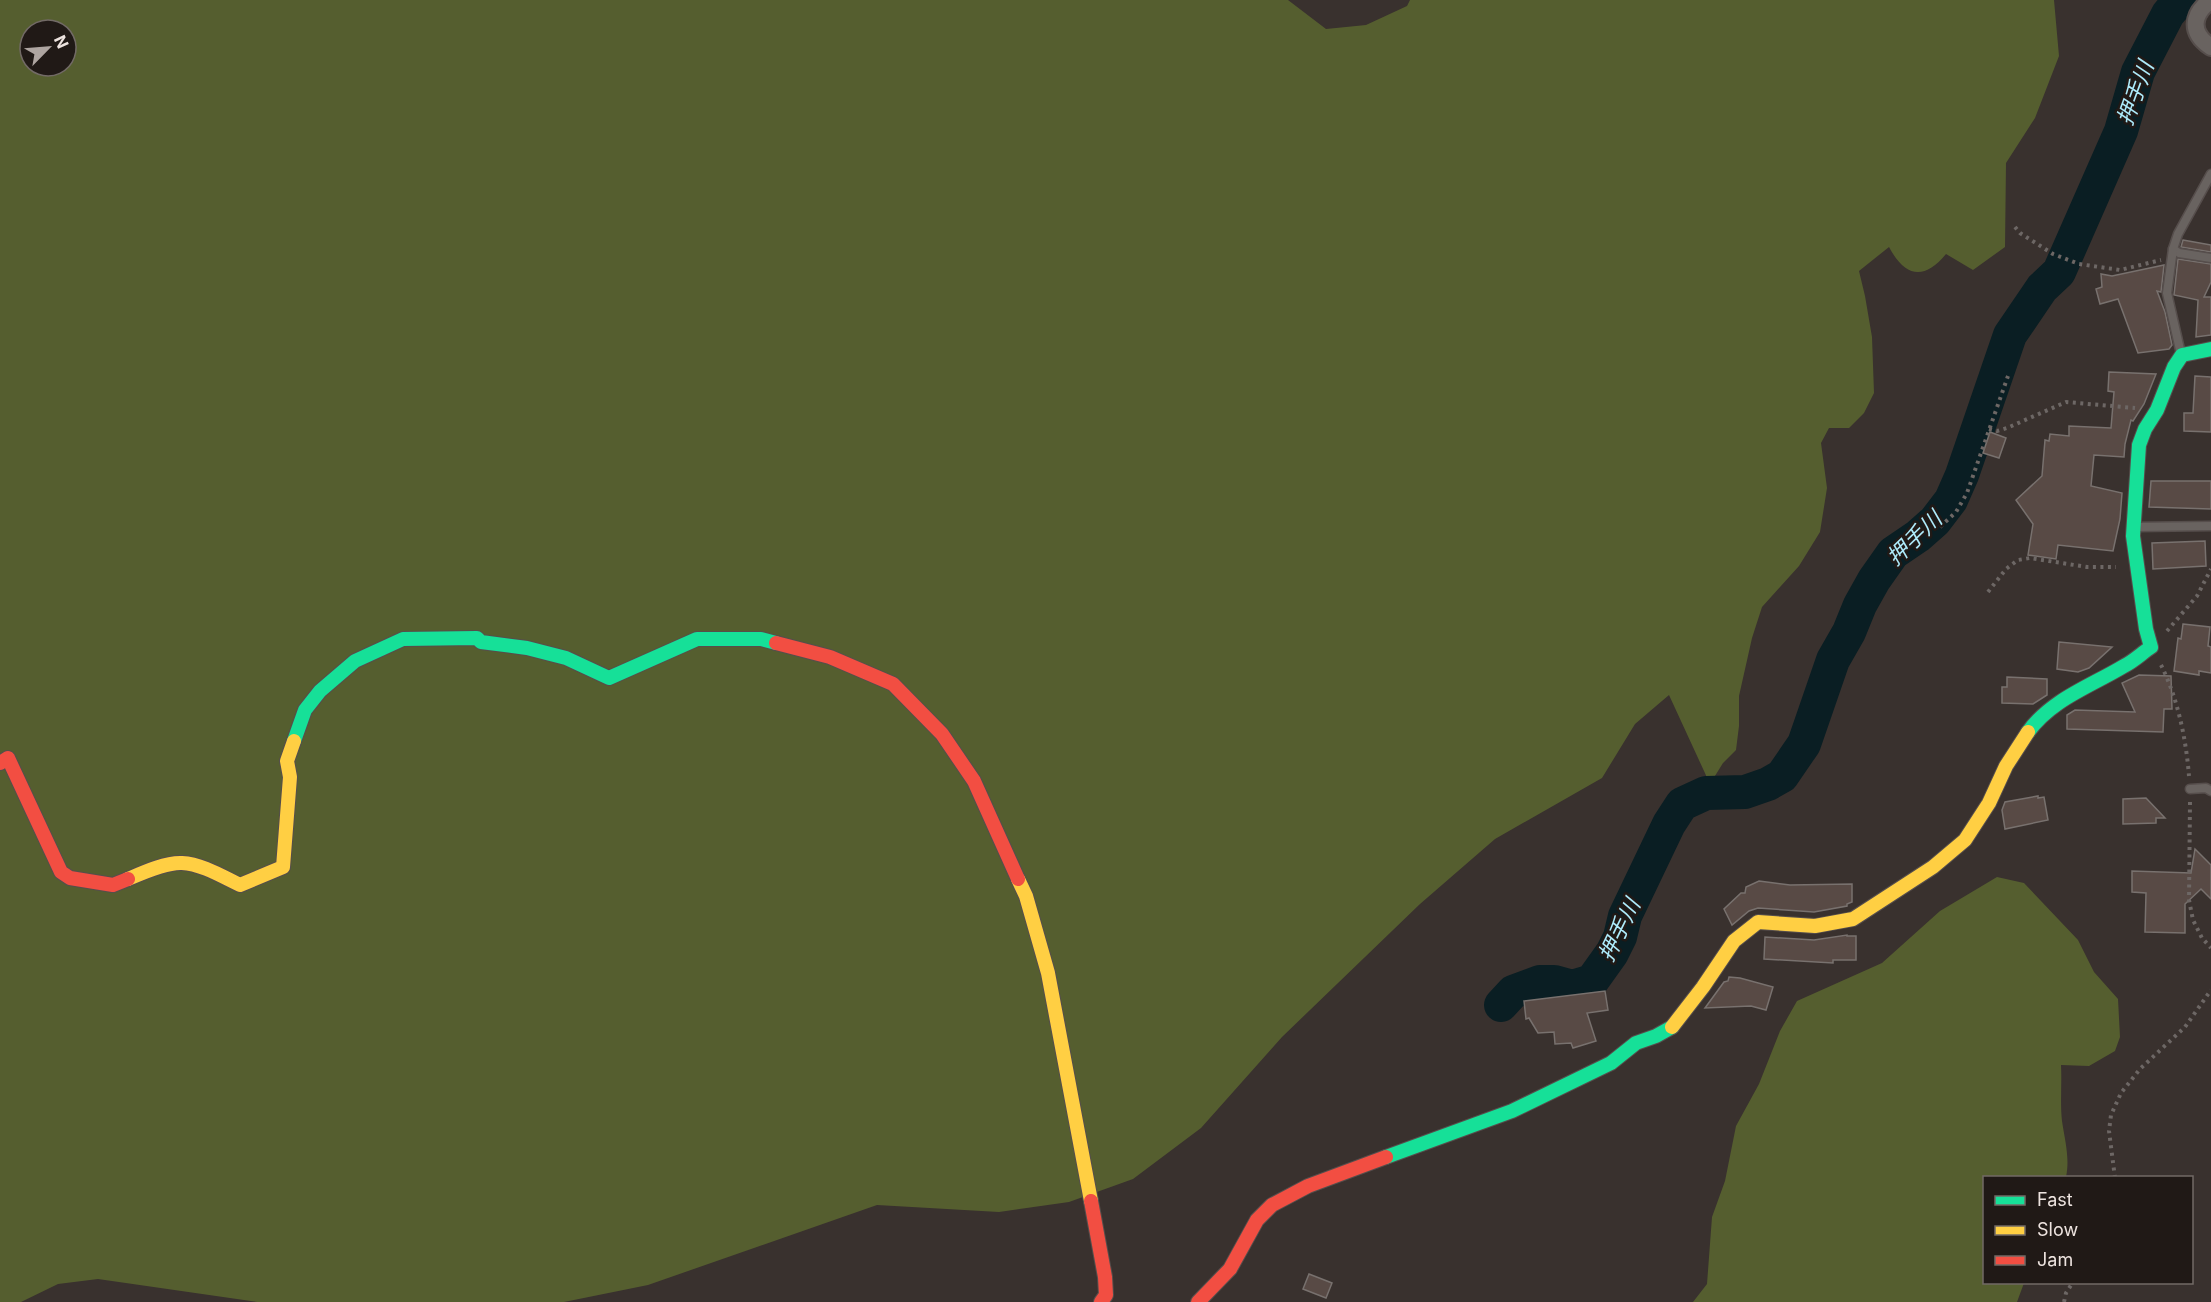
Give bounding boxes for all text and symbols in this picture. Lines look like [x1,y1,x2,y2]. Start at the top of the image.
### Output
north arrow [18,18,78,78]
text: N [50,32,73,51]
water label: 押手川 [2111,56,2159,128]
water label: 押手川 [1881,504,1948,570]
water label: 押手川 [1593,893,1646,965]
legend [1983,1176,2193,1284]
text: Fast [2037,1189,2073,1210]
text: Slow [2037,1219,2078,1240]
text: Jam [2037,1249,2073,1270]

